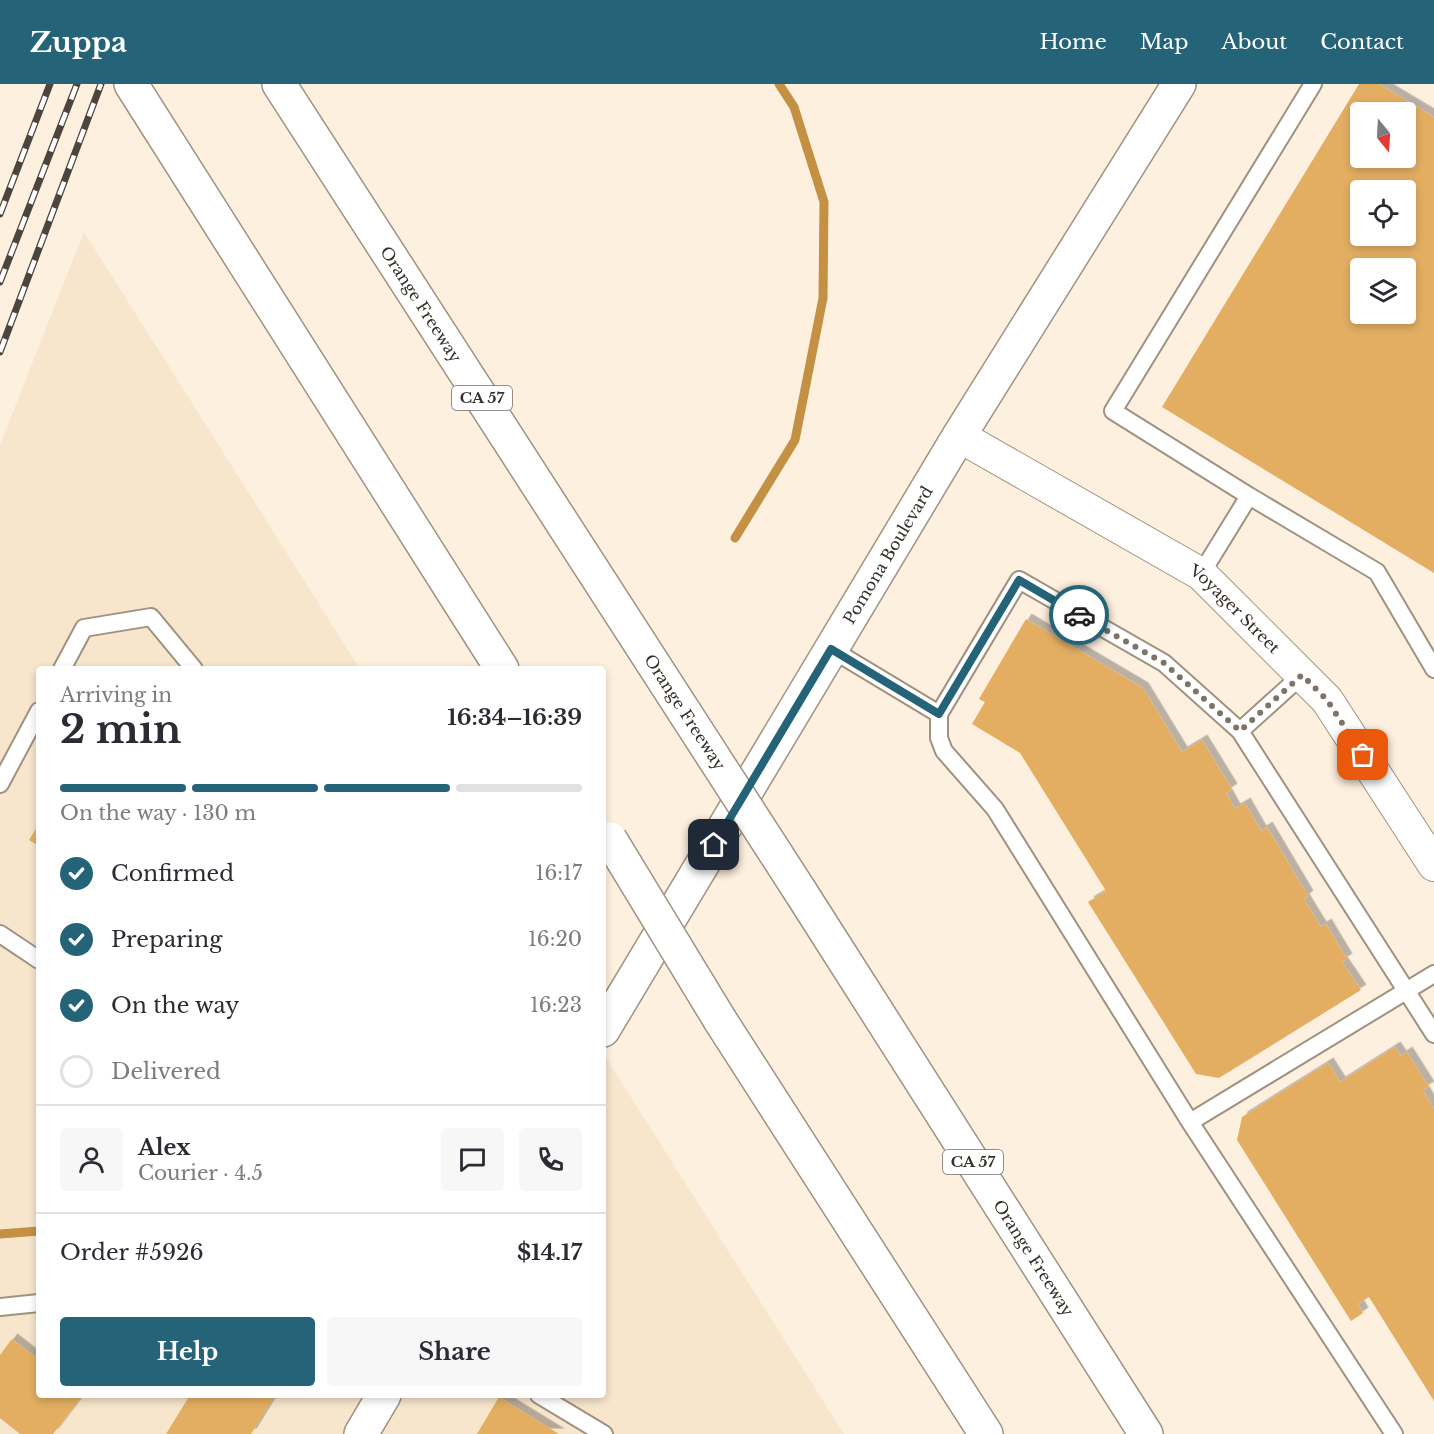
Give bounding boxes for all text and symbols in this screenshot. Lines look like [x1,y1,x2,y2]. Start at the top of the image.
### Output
text: Zuppa [30,25,127,60]
text: Home [1040,29,1107,55]
text: Map [1140,29,1188,55]
text: About [1221,29,1287,55]
text: Contact [1320,29,1404,55]
north arrow [1350,102,1416,168]
map controls [1350,102,1416,324]
button: locate [1350,180,1416,246]
street label: Orange Freeway [376,242,466,367]
button: layers [1350,258,1416,324]
road number: CA 57 [452,386,512,410]
street label: Pomona Boulevard [839,482,937,627]
street label: Voyager Street [1186,559,1284,657]
courier [1049,585,1109,645]
icon: car [1063,599,1096,632]
street label: Orange Freeway [640,650,730,774]
text: Arriving in [60,683,172,707]
text: 16:34–16:39 [447,704,582,731]
text: 2 min [60,705,181,754]
pin [1337,729,1388,780]
icon: bag [1346,738,1379,771]
text: On the way · 130 m [60,801,256,825]
pin [688,819,739,870]
icon: home [697,828,730,861]
icon: check [60,857,93,890]
text: Confirmed [111,860,234,887]
text: 16:17 [536,861,582,885]
icon: check [60,923,93,956]
text: Preparing [111,926,222,953]
text: 16:20 [528,927,582,951]
icon: check [60,989,93,1022]
text: On the way [111,992,239,1019]
text: 16:23 [530,993,582,1017]
text: Delivered [111,1058,221,1085]
button: person [60,1128,123,1191]
button: chat [441,1128,504,1191]
button: phone [519,1128,582,1191]
text: Alex [138,1134,191,1161]
road number: CA 57 [943,1150,1003,1174]
text: Courier · 4.5 [138,1161,263,1185]
street label: Orange Freeway [989,1196,1079,1321]
text: Order #5926 [60,1239,204,1266]
text: $14.17 [517,1239,582,1266]
button: Help [60,1317,315,1386]
button: Share [327,1317,582,1386]

